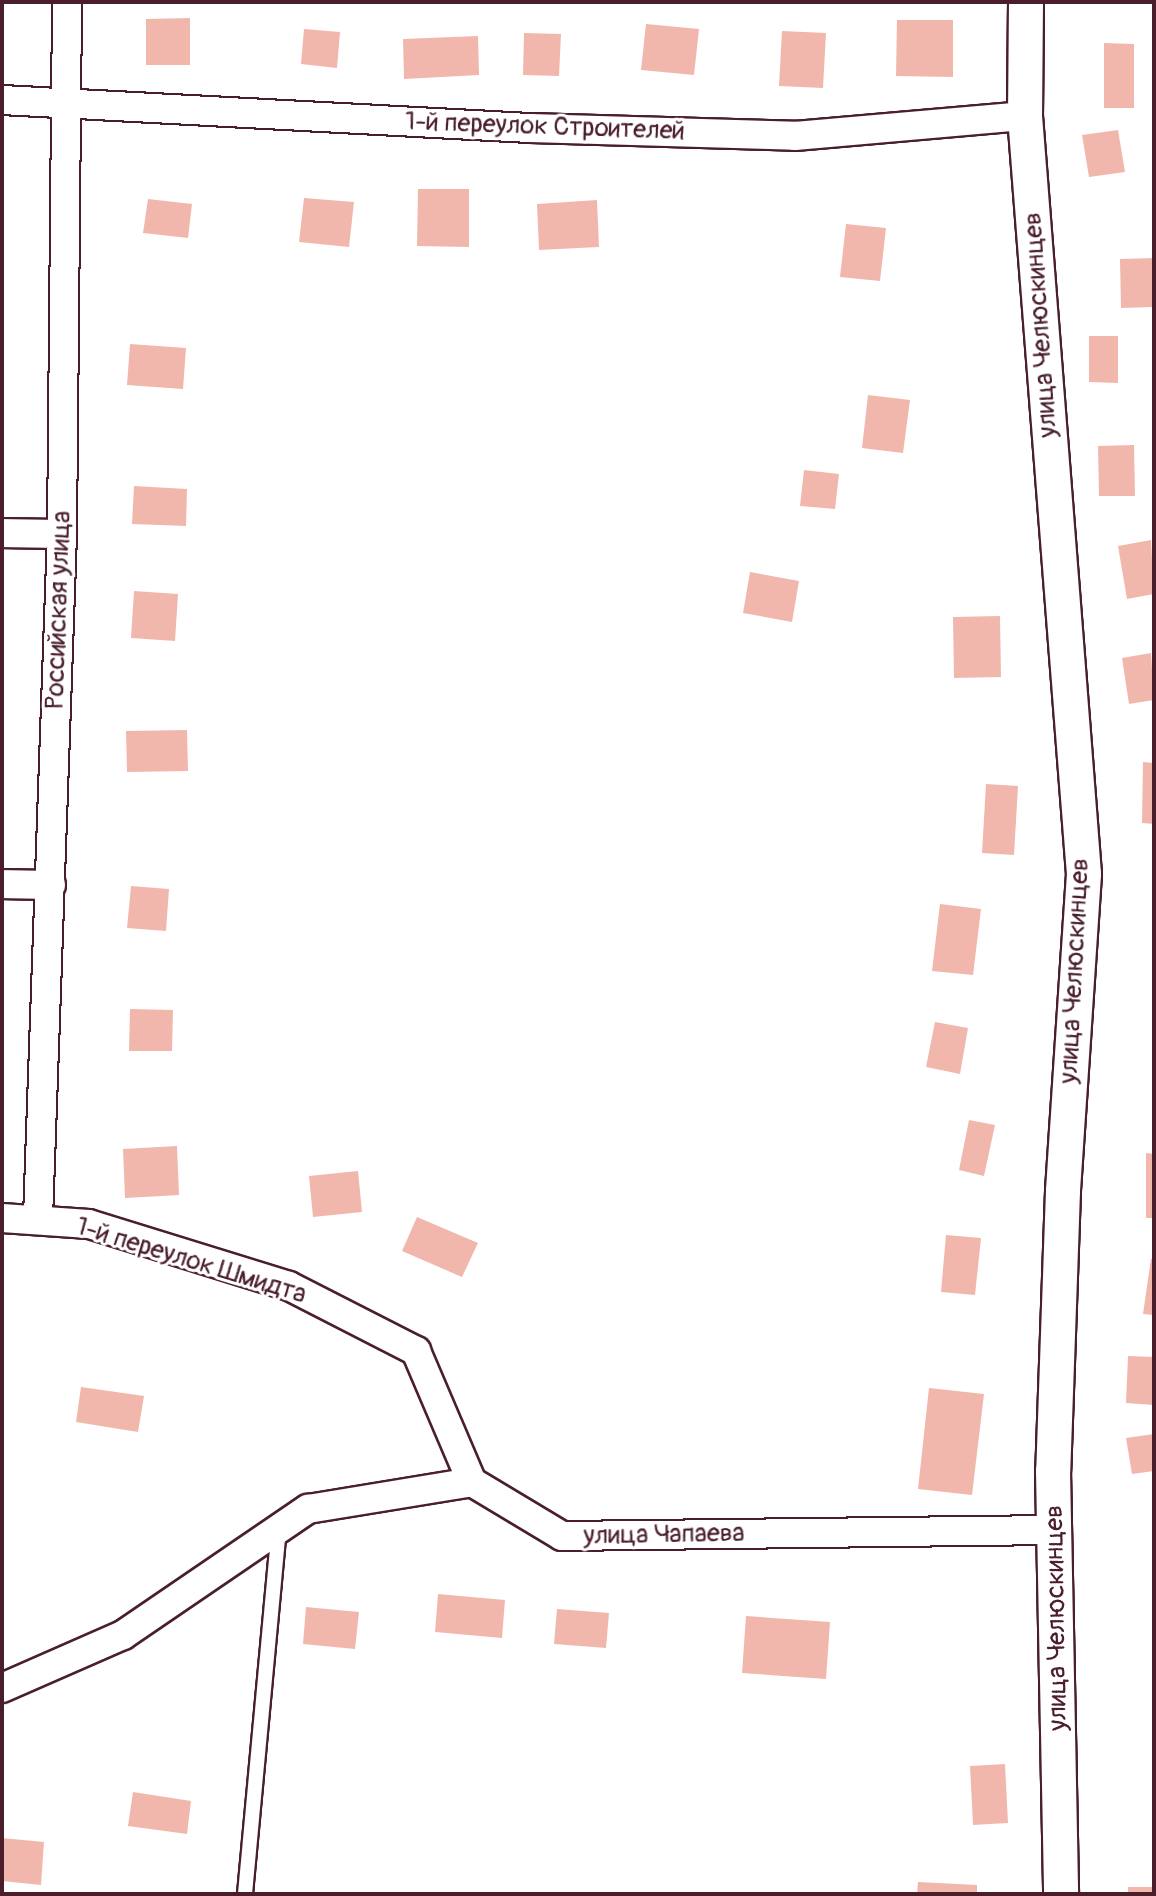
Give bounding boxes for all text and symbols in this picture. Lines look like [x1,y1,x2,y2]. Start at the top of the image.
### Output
street label: 1-й переулок Строителей [405,107,685,147]
street label: улица Челюскинцев [1018,211,1064,439]
street label: Российская улица [40,510,78,710]
street label: улица Челюскинцев [1054,857,1096,1085]
street label: 1-й переулок Шмидта [72,1211,310,1311]
street label: улица Челюскинцев [1039,1505,1075,1731]
street label: улица Чапаева [583,1518,745,1552]

